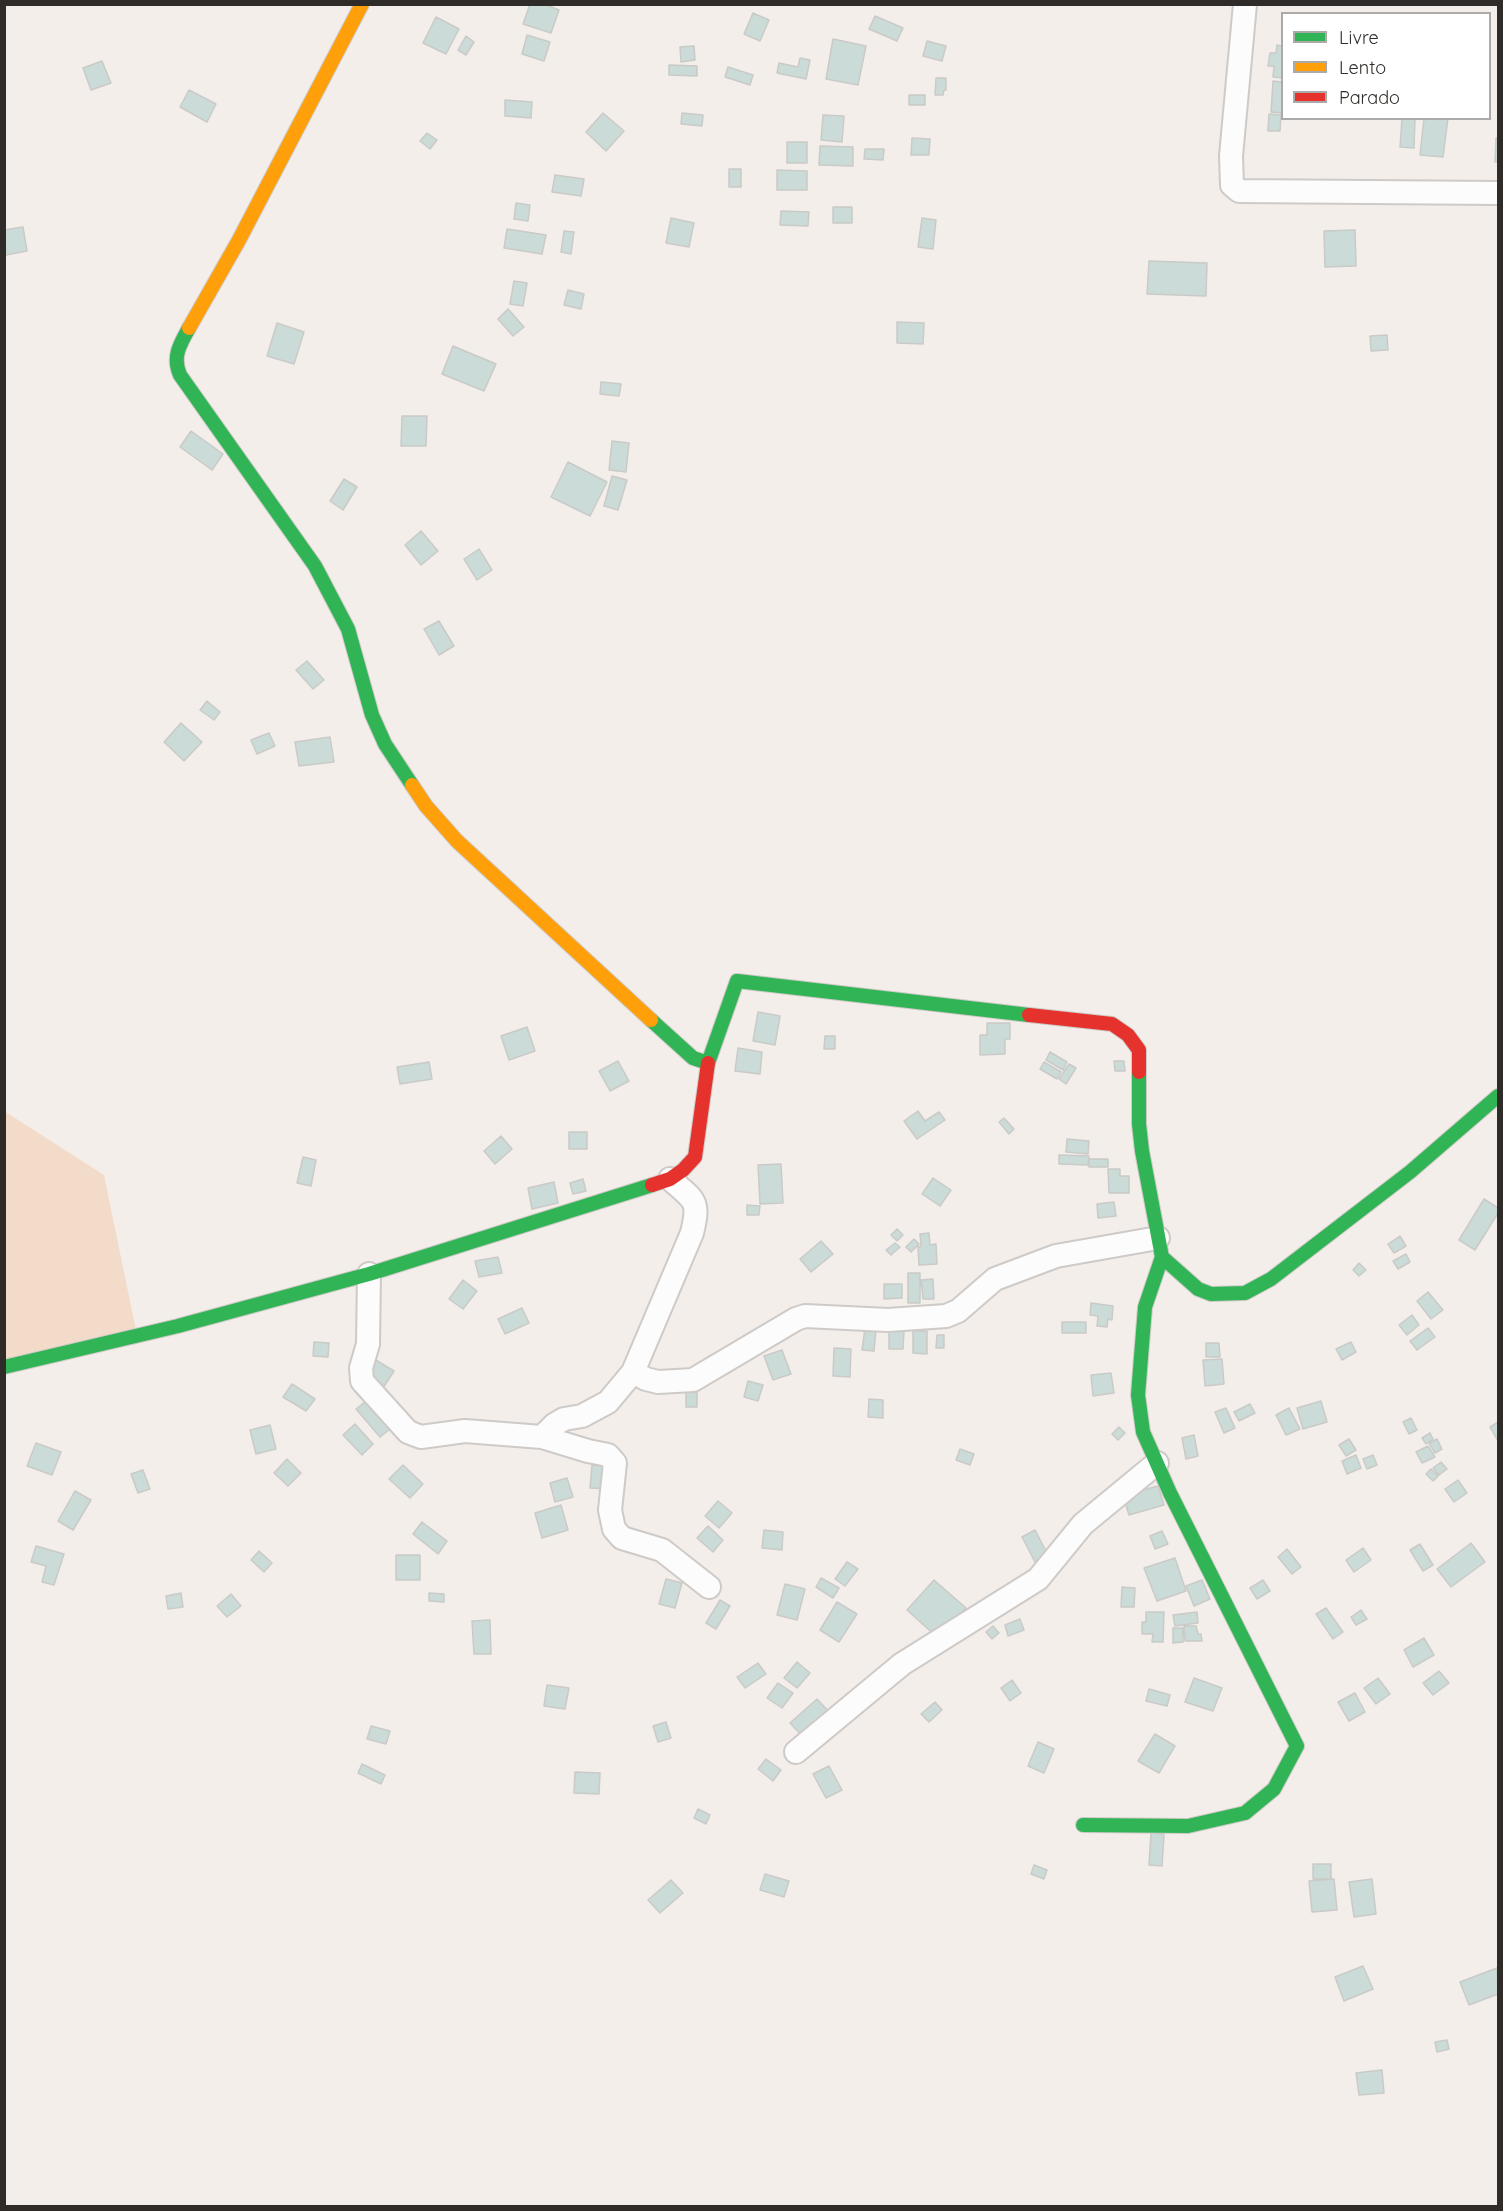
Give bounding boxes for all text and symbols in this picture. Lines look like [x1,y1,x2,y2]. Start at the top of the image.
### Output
legend [1281,12,1491,120]
text: Livre [1339,26,1379,49]
text: Lento [1339,56,1386,79]
text: Parado [1339,86,1400,109]

